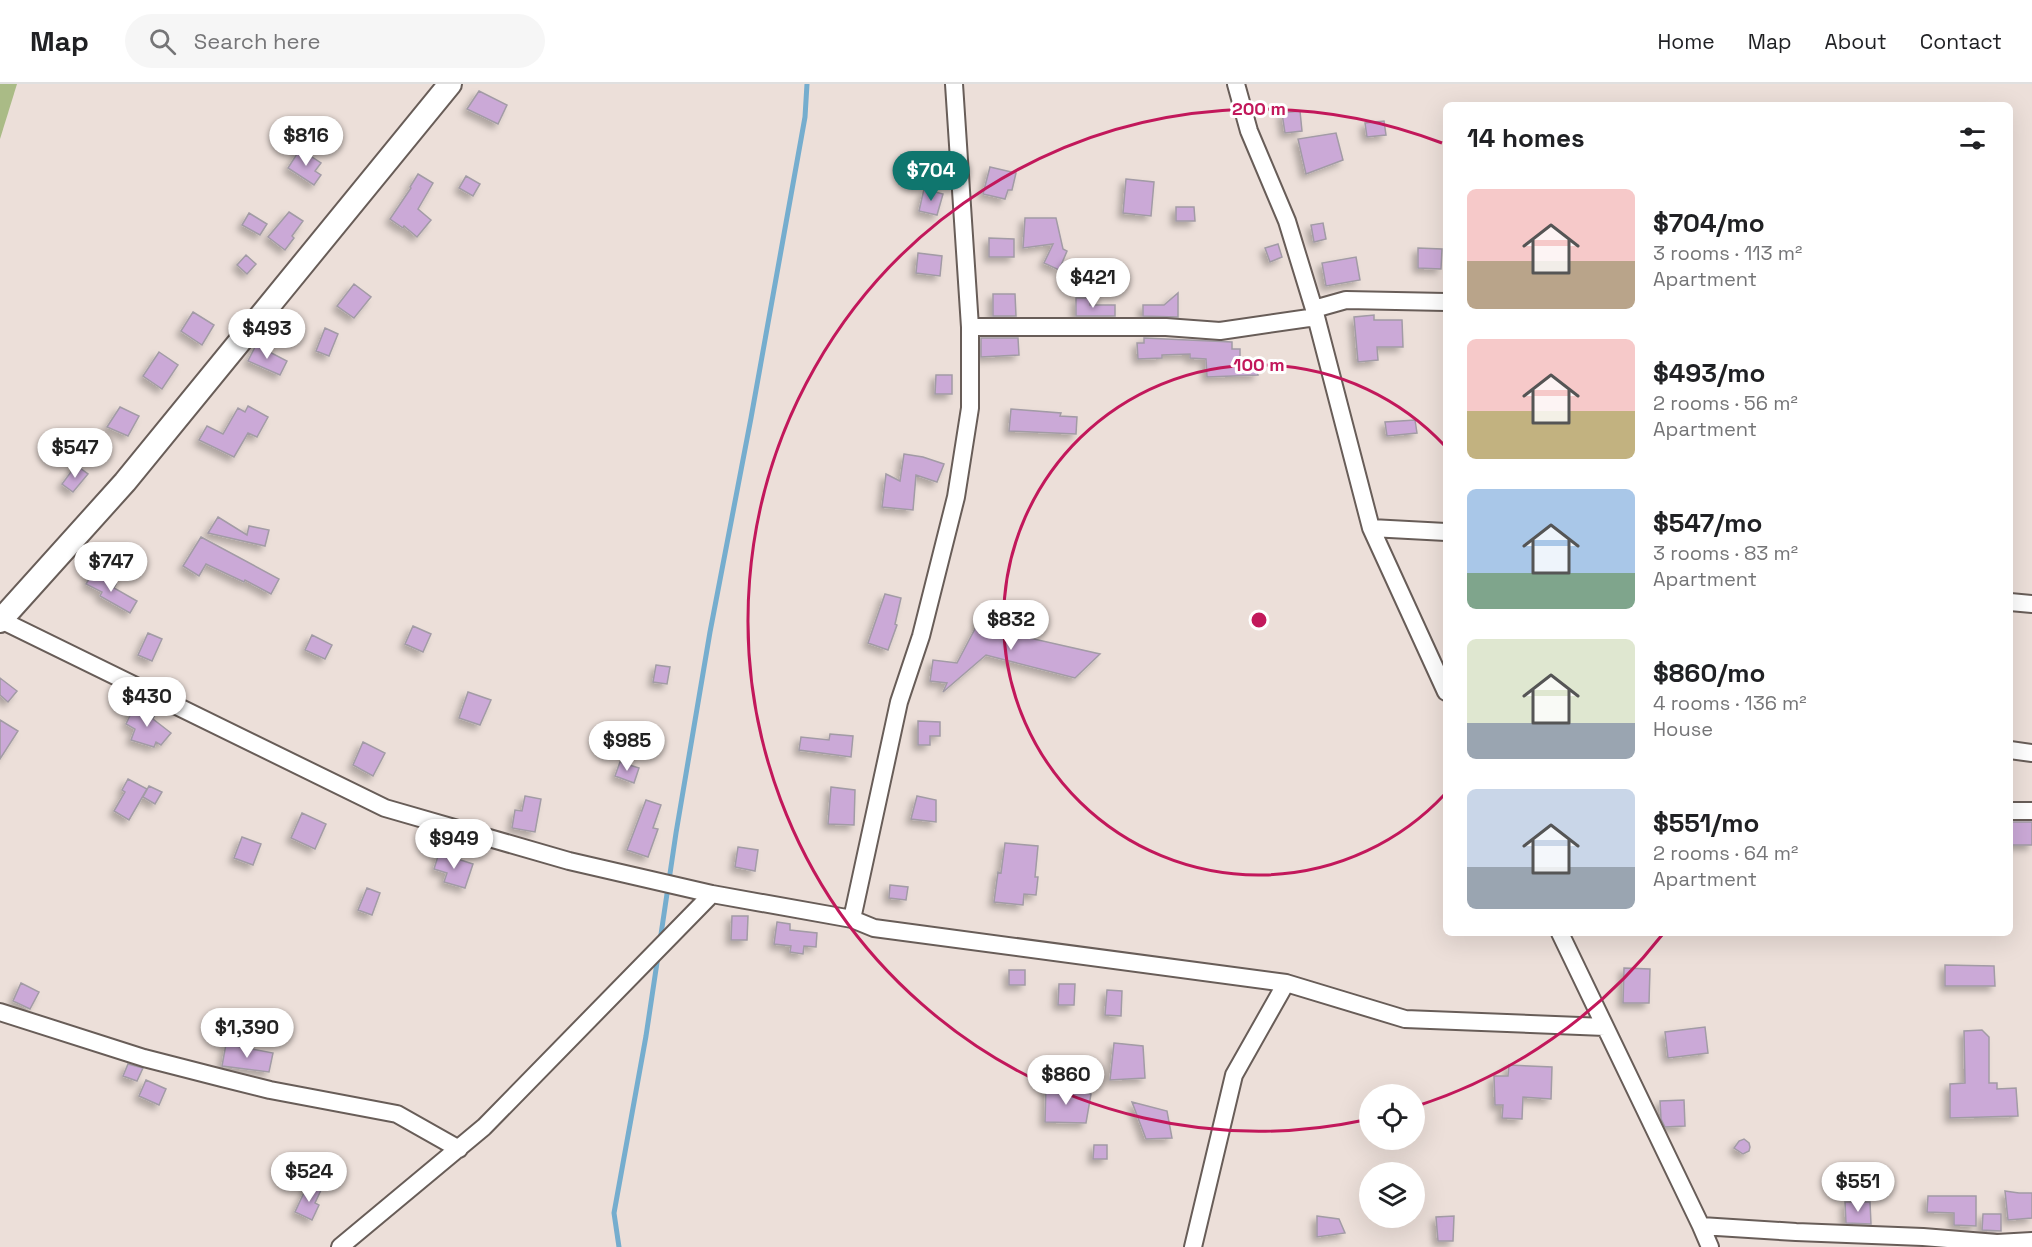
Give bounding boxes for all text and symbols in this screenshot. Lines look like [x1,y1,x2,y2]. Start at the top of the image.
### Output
search box [125,14,545,68]
text: Map [30,23,89,59]
icon: search [146,25,179,58]
text: Search here [194,27,321,55]
text: Home [1657,28,1715,55]
text: Map [1748,28,1792,55]
text: About [1825,28,1887,55]
text: Contact [1920,28,2002,55]
text: 200 m [1232,97,1286,120]
pin: $816 [270,116,342,167]
text: 14 homes [1467,121,1585,155]
text: $816 [283,122,329,148]
icon: filters [1956,122,1989,155]
pin: $704 [895,151,967,202]
text: $704 [907,157,955,183]
text: $704/mo [1653,206,1765,240]
icon: home [1515,213,1587,285]
text: 3 rooms · 113 m² [1653,240,1802,266]
pin: $421 [1057,258,1129,309]
text: $421 [1070,264,1116,290]
text: Apartment [1653,266,1757,292]
pin: $493 [231,309,303,360]
text: $493 [242,315,292,341]
text: 100 m [1233,353,1285,376]
text: $493/mo [1653,356,1765,390]
icon: home [1515,363,1587,435]
text: 2 rooms · 56 m² [1653,390,1798,416]
text: Apartment [1653,416,1757,442]
pin: $547 [39,428,111,479]
text: $547 [51,434,99,460]
text: $547/mo [1653,506,1762,540]
icon: home [1515,513,1587,585]
text: 3 rooms · 83 m² [1653,540,1798,566]
pin: $747 [75,542,147,593]
text: $747 [88,548,134,574]
text: Apartment [1653,566,1757,592]
pin: $832 [975,600,1047,651]
text: $832 [987,606,1035,632]
centre of rings [1249,610,1269,630]
text: $860/mo [1653,656,1765,690]
icon: home [1515,663,1587,735]
pin: $430 [111,677,183,728]
text: $430 [122,683,172,709]
text: 4 rooms · 136 m² [1653,690,1807,716]
text: House [1653,716,1713,742]
pin: $985 [591,721,663,772]
text: $985 [603,727,651,753]
text: $551/mo [1653,806,1759,840]
icon: home [1515,813,1587,885]
pin: $949 [418,819,490,870]
text: $949 [429,825,479,851]
text: 2 rooms · 64 m² [1653,840,1798,866]
text: Apartment [1653,866,1757,892]
pin: $1,390 [198,1008,296,1059]
text: $1,390 [215,1014,279,1040]
pin: $860 [1030,1055,1102,1106]
text: $860 [1041,1061,1091,1087]
map controls [1359,1084,1425,1228]
button: locate [1359,1084,1425,1150]
pin: $524 [273,1152,345,1203]
text: $524 [285,1158,333,1184]
button: layers [1359,1162,1425,1228]
pin: $551 [1822,1162,1894,1213]
text: $551 [1836,1168,1880,1194]

